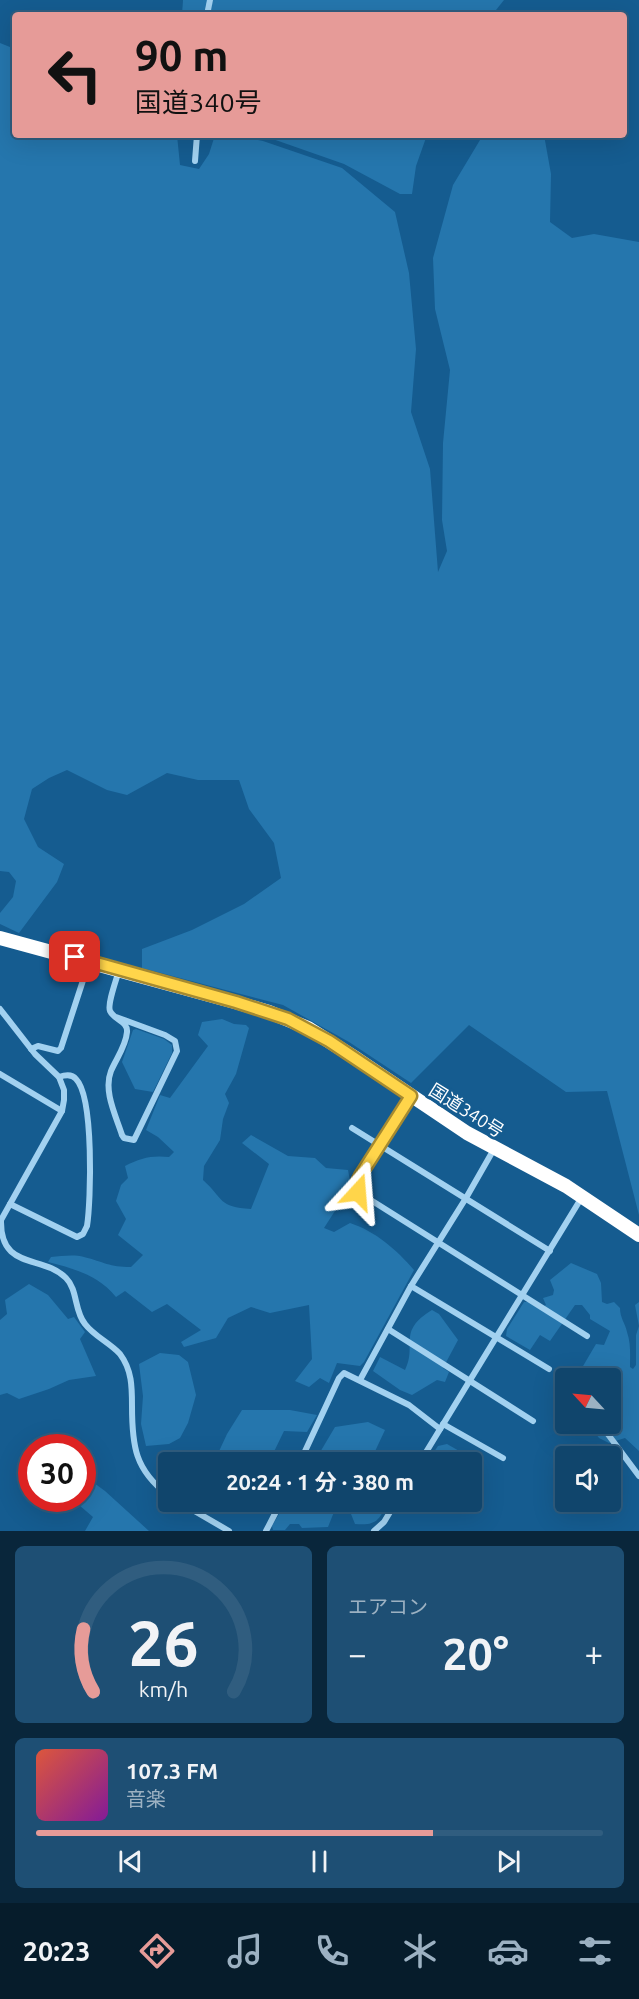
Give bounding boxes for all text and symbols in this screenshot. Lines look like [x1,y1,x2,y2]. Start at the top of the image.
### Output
text: 90 m [135,32,229,79]
icon: left [36,36,114,114]
text: 国道340号 [135,87,262,117]
pin [49,931,100,982]
icon: arrive [58,940,91,973]
street label: 国道340号 [426,1079,508,1141]
position arrow [326,1160,390,1224]
north arrow [555,1368,621,1434]
map controls [555,1368,621,1512]
speed limit sign: 30 [18,1434,96,1512]
button: sound [555,1446,621,1512]
text: 20:24 · 1 分 · 380 m [226,1469,414,1494]
text: エアコン [348,1595,428,1618]
text: 26 [128,1608,199,1678]
text: 20° [442,1628,509,1679]
text: − [348,1635,367,1672]
text: + [584,1635,603,1672]
text: km/h [139,1677,188,1701]
text: 107.3 FM [126,1758,218,1783]
text: 音楽 [126,1787,166,1810]
icon: previous [114,1845,147,1878]
icon: pause [303,1845,336,1878]
icon: next [492,1845,525,1878]
icon: directions [136,1930,178,1972]
icon: music [224,1930,266,1972]
icon: phone [311,1930,353,1972]
icon: climate [399,1930,441,1972]
icon: car [487,1930,529,1972]
icon: filters [574,1930,616,1972]
text: 20:23 [23,1936,90,1966]

